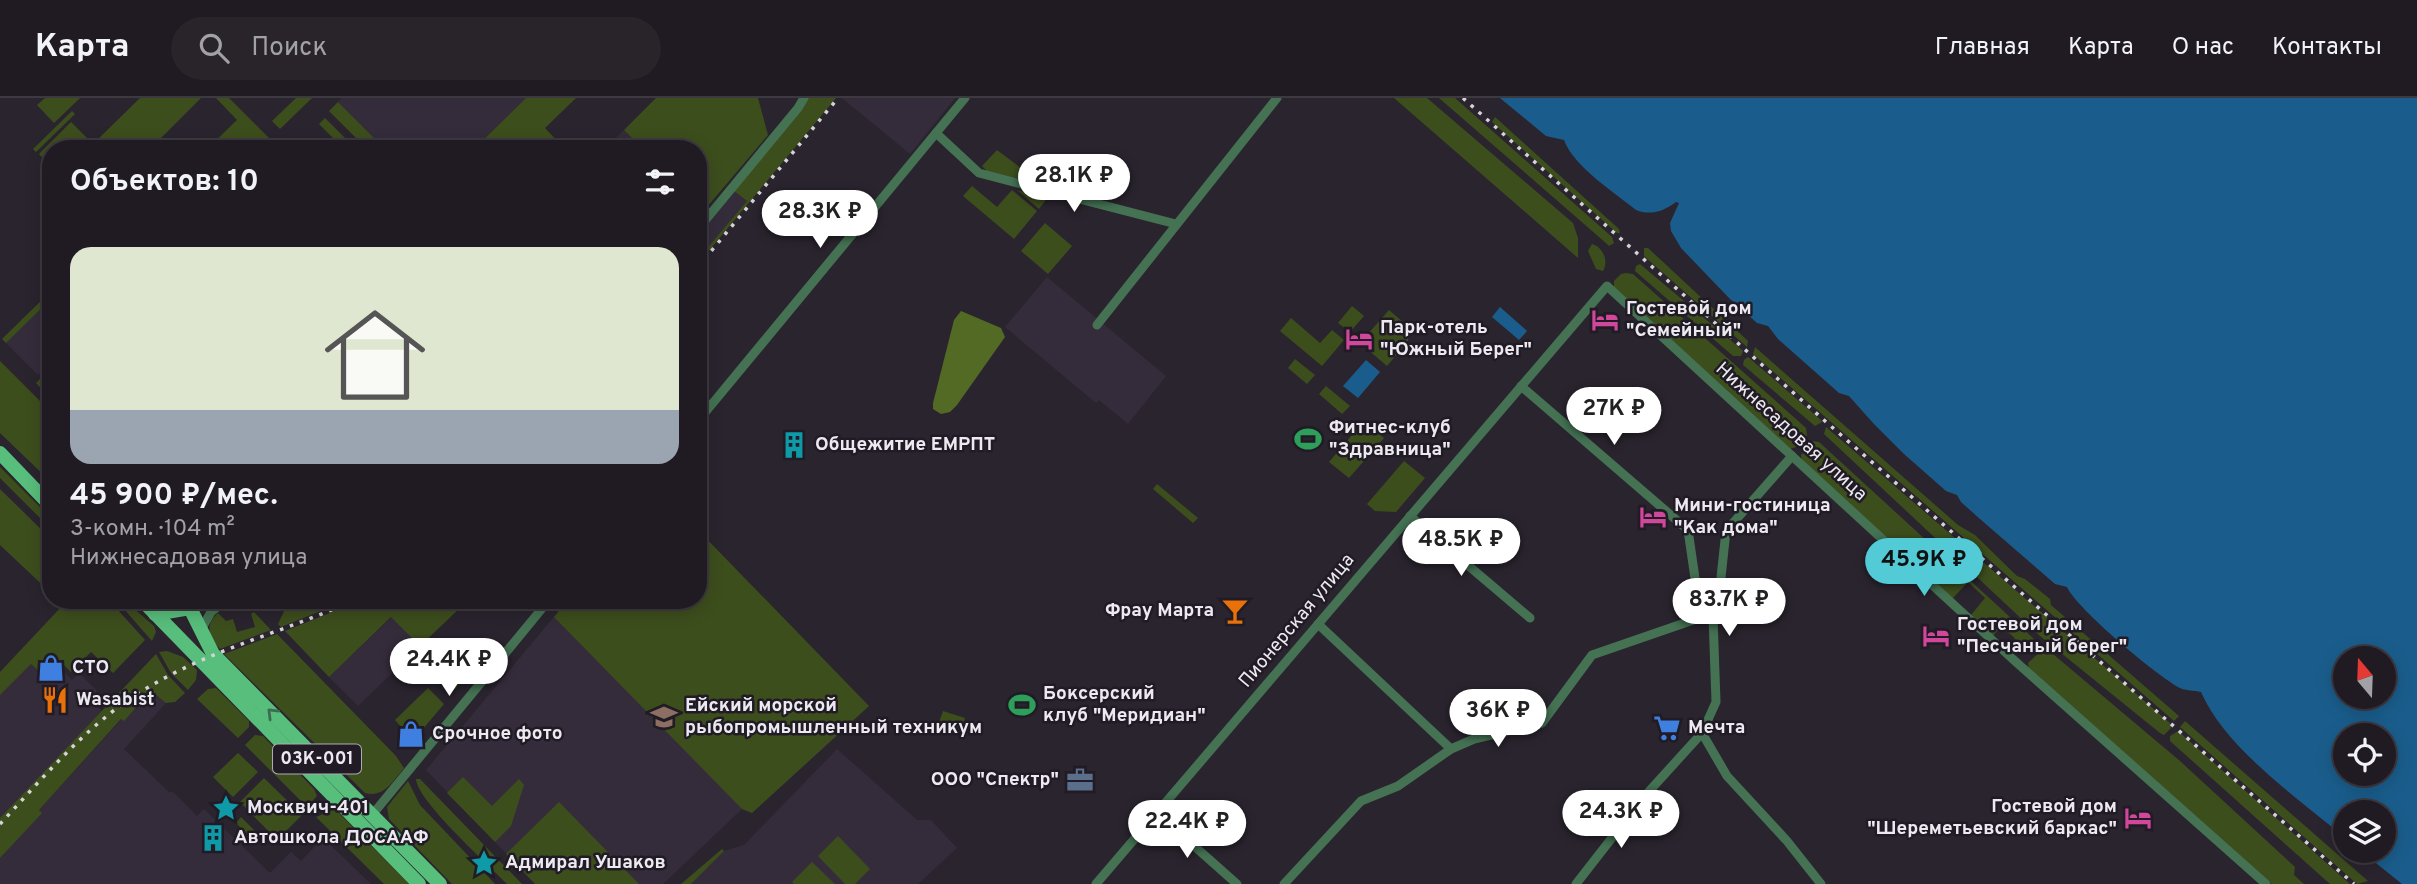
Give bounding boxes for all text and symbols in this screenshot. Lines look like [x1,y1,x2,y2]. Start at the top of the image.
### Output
search box [171,17,661,80]
text: Карта [35,27,129,69]
icon: search [195,29,233,67]
text: Поиск [251,32,327,65]
text: Главная [1935,33,2030,63]
text: Карта [2068,33,2134,63]
text: О нас [2172,33,2234,63]
text: Контакты [2272,33,2382,63]
pin: 28.1K ₽ [1009,155,1139,214]
text: 28.1K ₽ [1034,162,1114,191]
icon: filters [641,163,679,201]
text: Объектов: 10 [70,164,259,201]
pin: 28.3K ₽ [755,190,885,250]
text: 28.3K ₽ [778,198,862,227]
icon: home [312,292,438,418]
place label: Гостевой дом "Семейный" [1626,297,1752,343]
hotel icon: Гостевой дом "Семейный" [1590,305,1620,335]
place label: Парк-отель "Южный Берег" [1380,316,1532,362]
hotel icon: Парк-отель "Южный Берег" [1344,324,1374,354]
street label: Нижнесадовая улица [1710,357,1872,507]
pin: 27K ₽ [1565,388,1663,447]
text: 27K ₽ [1582,395,1646,424]
place label: Фитнес-клуб "Здравница" [1329,416,1451,462]
sports icon: Фитнес-клуб "Здравница" [1293,424,1323,454]
building icon: Общежитие ЕМРПТ [779,430,809,460]
place label: Общежитие ЕМРПТ [815,433,995,457]
text: 45 900 ₽/мес. [70,478,278,515]
place label: Мини-гостиница "Как дома" [1674,494,1831,540]
hotel icon: Мини-гостиница "Как дома" [1638,502,1668,532]
text: 3-комн. · 104 m² [70,515,235,544]
pin: 48.5K ₽ [1396,518,1526,578]
text: 48.5K ₽ [1418,526,1504,555]
pin: 45.9K ₽ [1859,538,1989,598]
text: Нижнесадовая улица [70,544,307,573]
text: 45.9K ₽ [1881,546,1967,575]
street label: Пионерская улица [1234,549,1360,693]
pin: 83.7K ₽ [1664,578,1794,638]
text: 83.7K ₽ [1689,586,1769,615]
bar icon: Фрау Марта [1220,596,1250,626]
place label: Фрау Марта [1105,599,1214,623]
place label: Гостевой дом "Песчаный берег" [1957,613,2127,659]
hotel icon: Гостевой дом "Песчаный берег" [1921,621,1951,651]
pin: 24.4K ₽ [384,638,514,698]
text: 24.4K ₽ [406,646,492,675]
north arrow [2333,646,2396,709]
map controls [2333,646,2396,863]
shop icon: СТО [36,653,66,683]
place label: СТО [72,656,109,680]
place label: Боксерский клуб "Меридиан" [1043,682,1206,728]
restaurant icon: Wasabist [40,685,70,715]
place label: Wasabist [76,688,155,712]
sports icon: Боксерский клуб "Меридиан" [1007,690,1037,720]
pin: 36K ₽ [1449,690,1547,749]
place label: Ейский морской рыбопромышленный техникум [685,694,982,740]
text: 36K ₽ [1465,697,1531,726]
school or university icon: Ейский морской рыбопромышленный техникум [649,702,679,732]
one-way arrow [267,708,280,721]
supermarket icon: Мечта [1652,713,1682,743]
place label: Мечта [1688,716,1745,740]
shop icon: Срочное фото [396,719,426,749]
place label: Срочное фото [432,722,562,746]
button: locate [2333,723,2396,786]
road number: 03К-001 [273,744,361,774]
office icon: ООО "Спектр" [1065,765,1095,795]
place label: ООО "Спектр" [931,768,1059,792]
pin: 24.3K ₽ [1556,790,1686,850]
place icon: Москвич-401 [211,793,241,823]
place label: Гостевой дом "Шереметьевский баркас" [1867,795,2117,841]
place label: Москвич-401 [247,796,369,820]
text: 24.3K ₽ [1578,798,1664,827]
pin: 22.4K ₽ [1122,800,1252,860]
button: layers [2333,800,2396,863]
hotel icon: Гостевой дом "Шереметьевский баркас" [2123,803,2153,833]
text: 22.4K ₽ [1144,808,1230,837]
building icon: Автошкола ДОСААФ [198,823,228,853]
place label: Автошкола ДОСААФ [234,826,428,850]
place icon: Адмирал Ушаков [469,848,499,878]
place label: Адмирал Ушаков [505,851,666,875]

